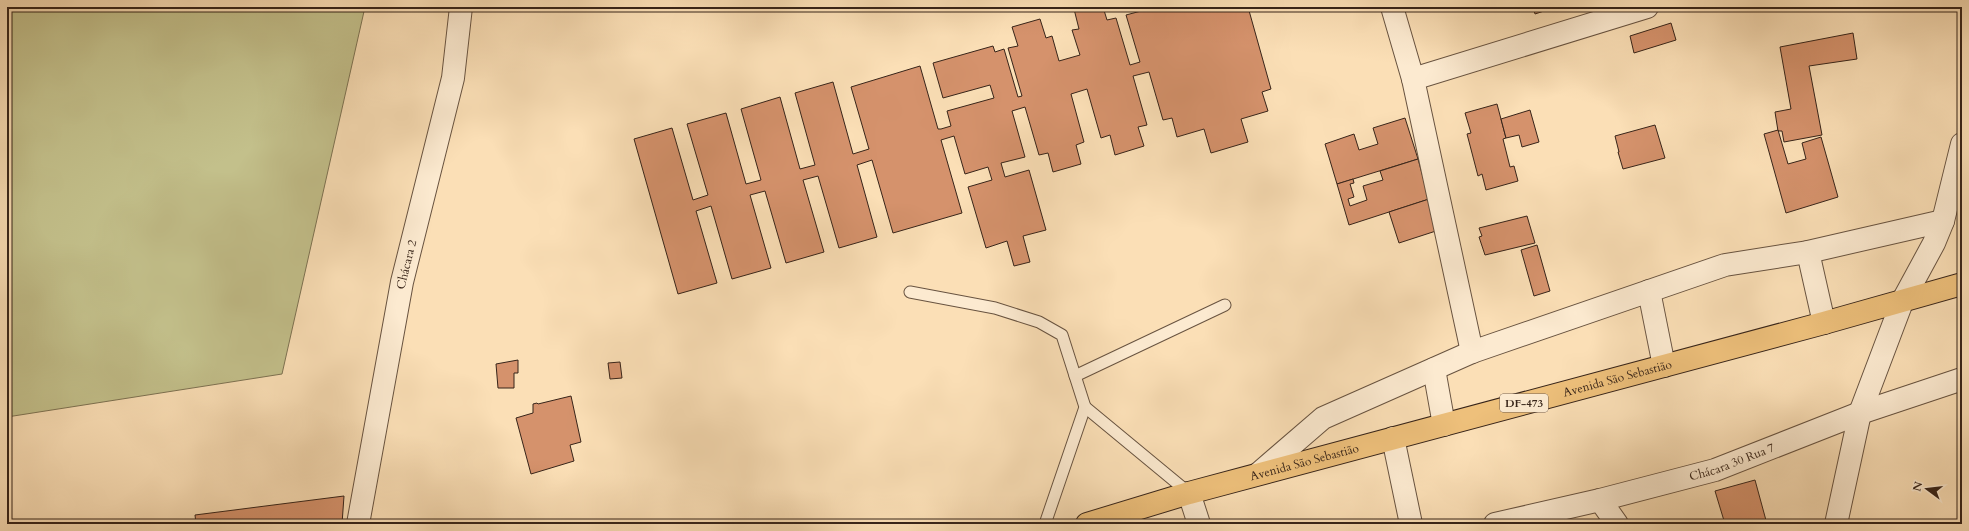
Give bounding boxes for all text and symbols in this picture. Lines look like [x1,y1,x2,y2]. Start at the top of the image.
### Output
street label: Chácara 2 [393,238,420,291]
street label: Avenida São Sebastião [1561,356,1674,401]
road number: DF-473 [1500,394,1548,412]
street label: Chácara 30 Rua 7 [1688,439,1777,484]
street label: Avenida São Sebastião [1248,440,1361,484]
north arrow [1907,469,1947,509]
text: N [1909,480,1926,493]

